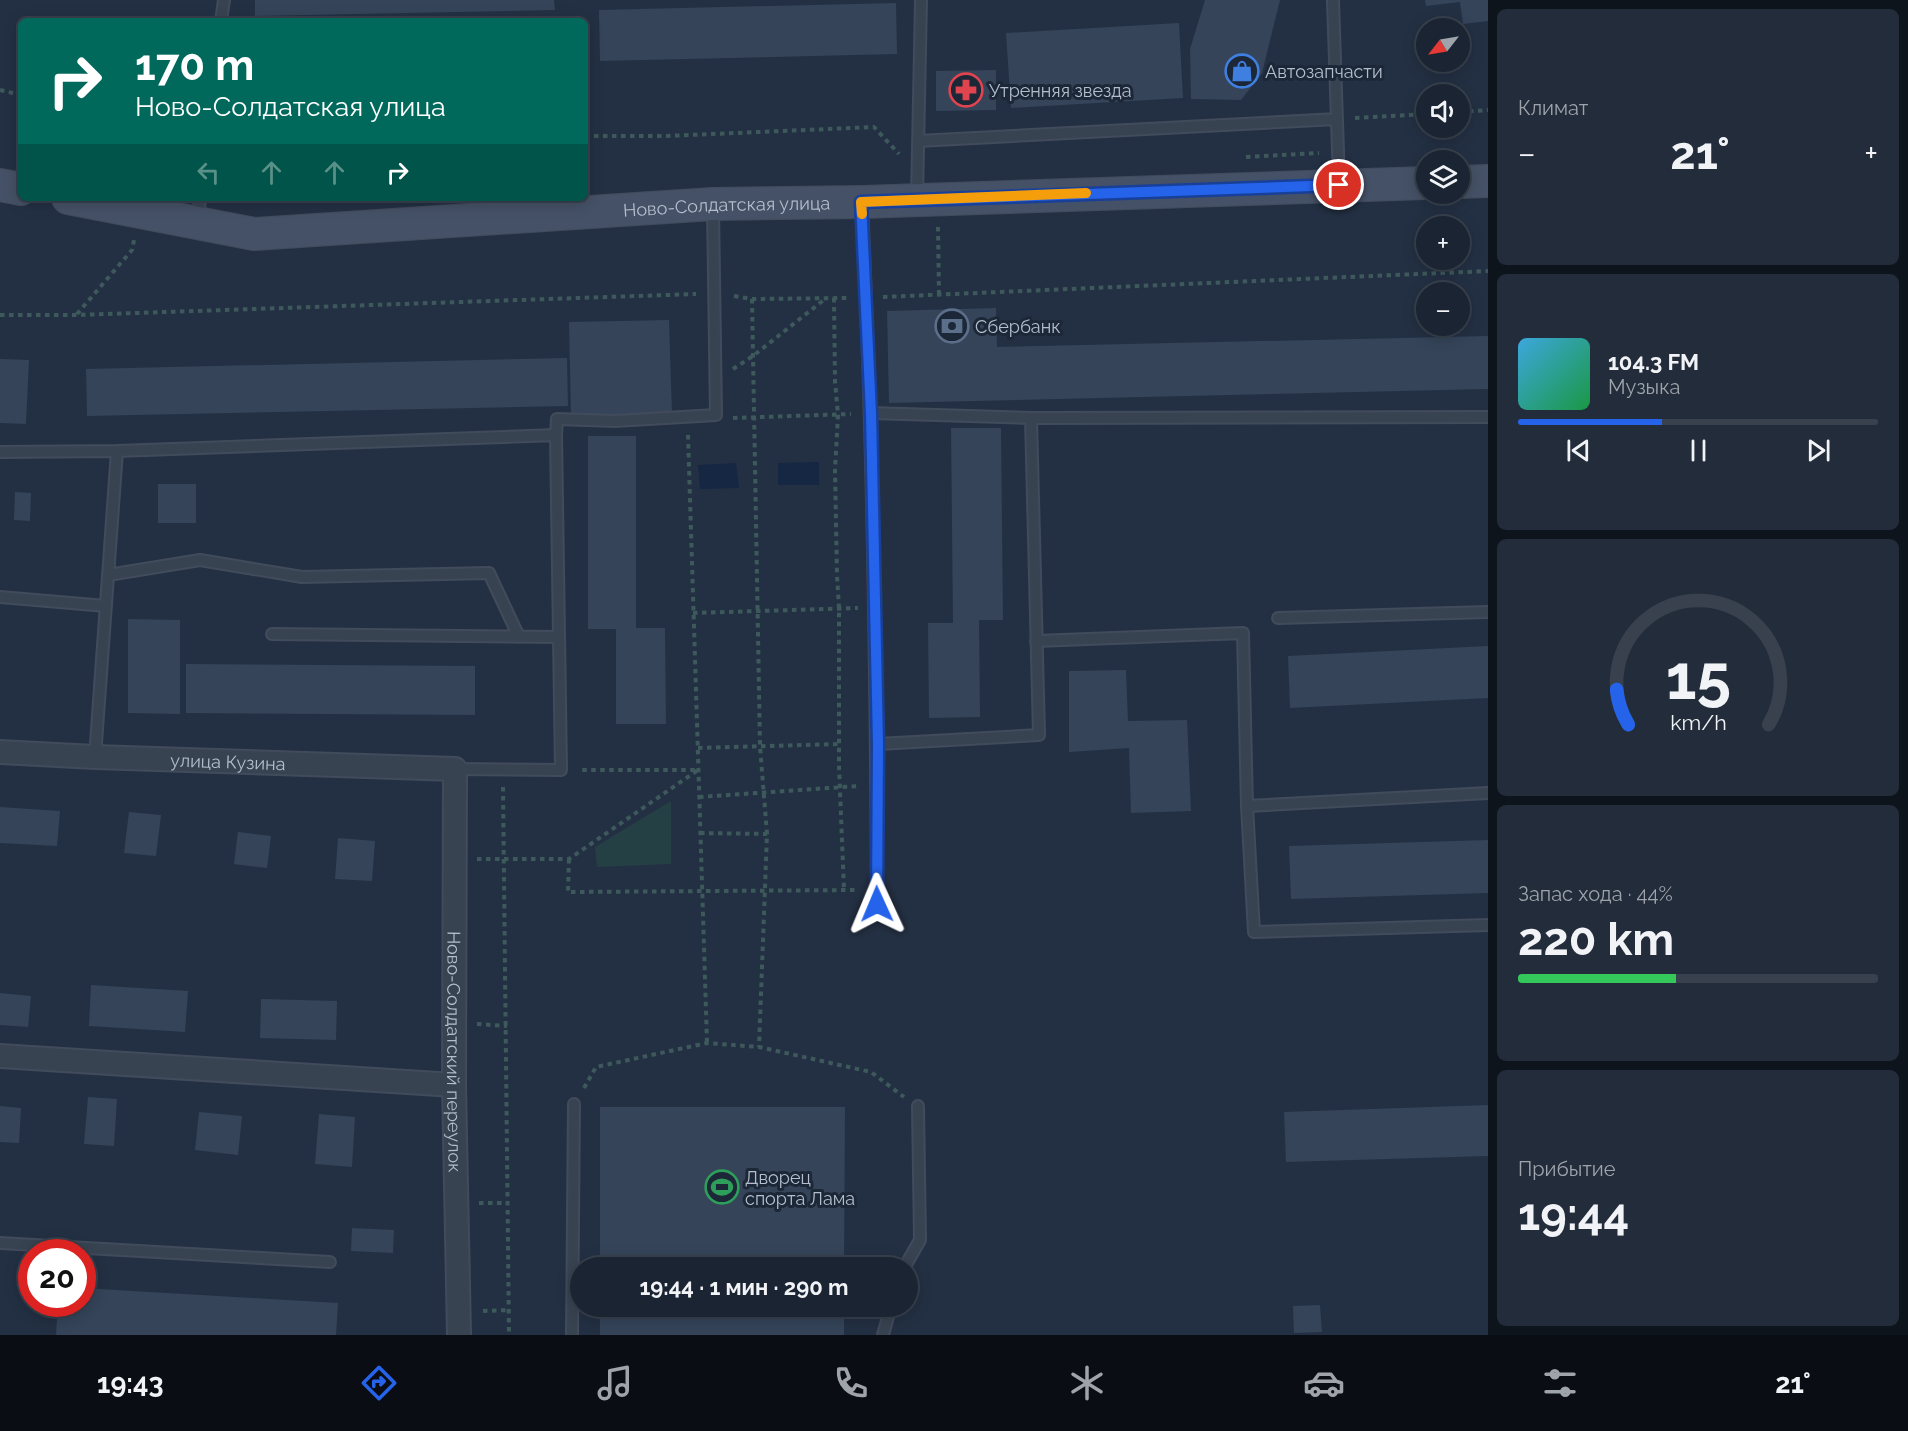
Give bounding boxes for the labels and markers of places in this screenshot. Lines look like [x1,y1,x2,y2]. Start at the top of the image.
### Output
shop icon: Автозапчасти [1224,53,1260,89]
place label: Автозапчасти [1265,61,1383,82]
pharmacy icon: Утренняя звезда [948,72,984,108]
place label: Утренняя звезда [989,80,1132,101]
pin [1313,159,1364,210]
bank icon: Сбербанк [934,308,970,344]
place label: Сбербанк [975,316,1061,337]
place label: Дворец спорта Лама [745,1167,855,1209]
sports icon: Дворец спорта Лама [704,1169,740,1205]

